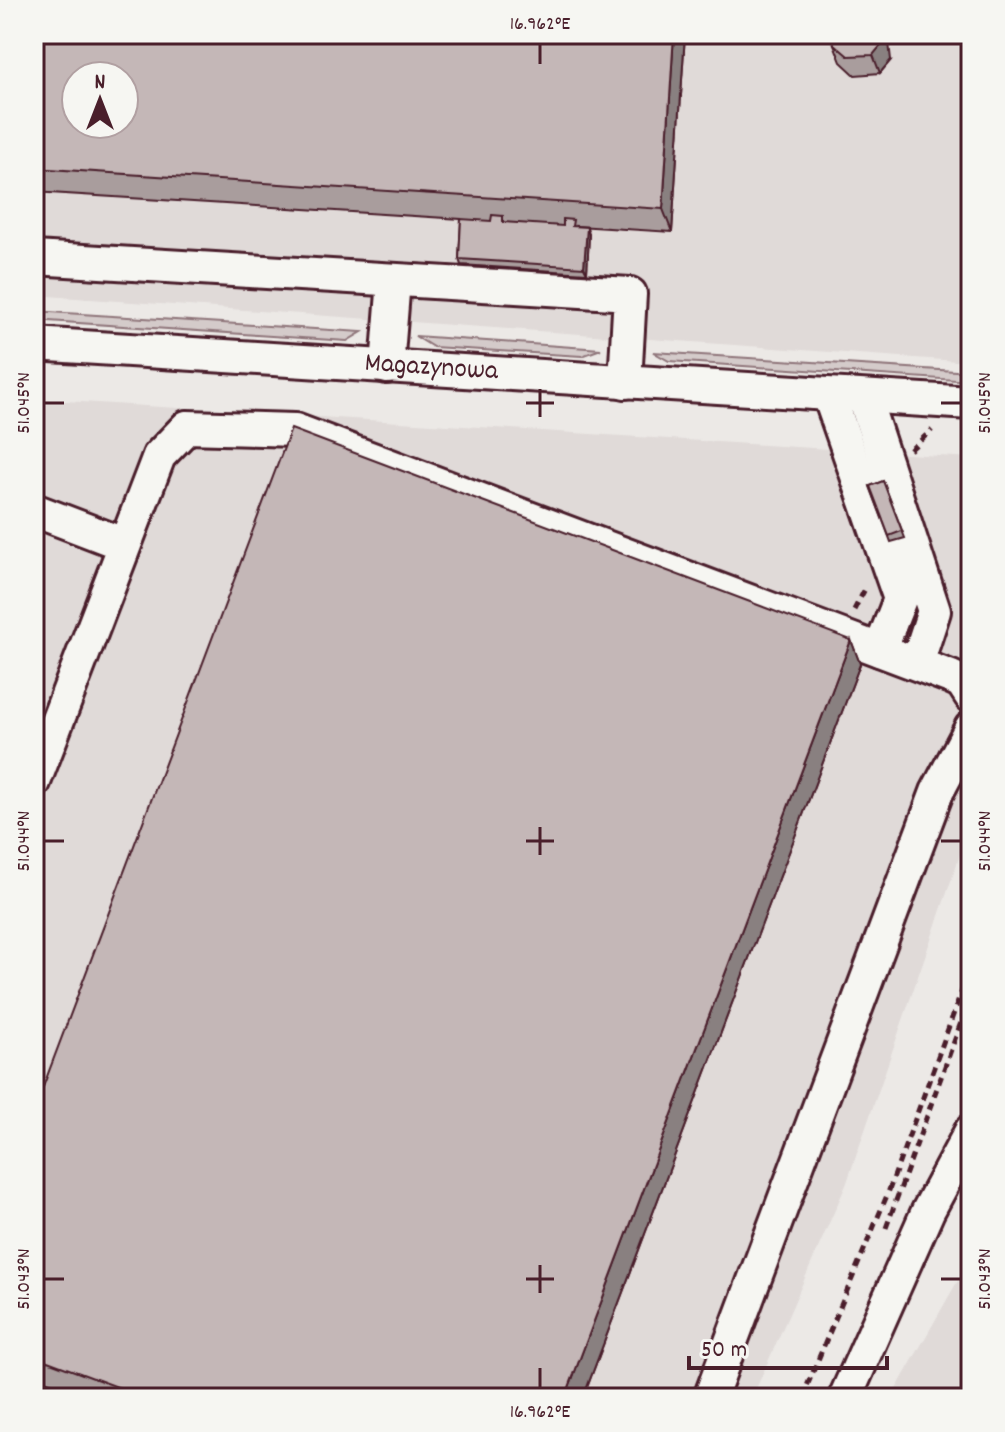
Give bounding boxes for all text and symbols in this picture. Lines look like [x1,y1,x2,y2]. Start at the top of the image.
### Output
text: 16.962°E [510,11,570,39]
north arrow [60,60,140,140]
text: N [95,68,106,99]
street label: Magazynowa [363,345,500,393]
text: 51.045°N [11,372,39,434]
text: 51.045°N [972,372,1000,434]
text: 51.044°N [11,811,39,871]
text: 51.044°N [972,811,1000,871]
text: 51.043°N [11,1248,39,1310]
text: 51.043°N [972,1248,1000,1310]
scale bar [689,1320,887,1370]
text: 50 m [701,1334,747,1368]
text: 16.962°E [510,1399,570,1427]

